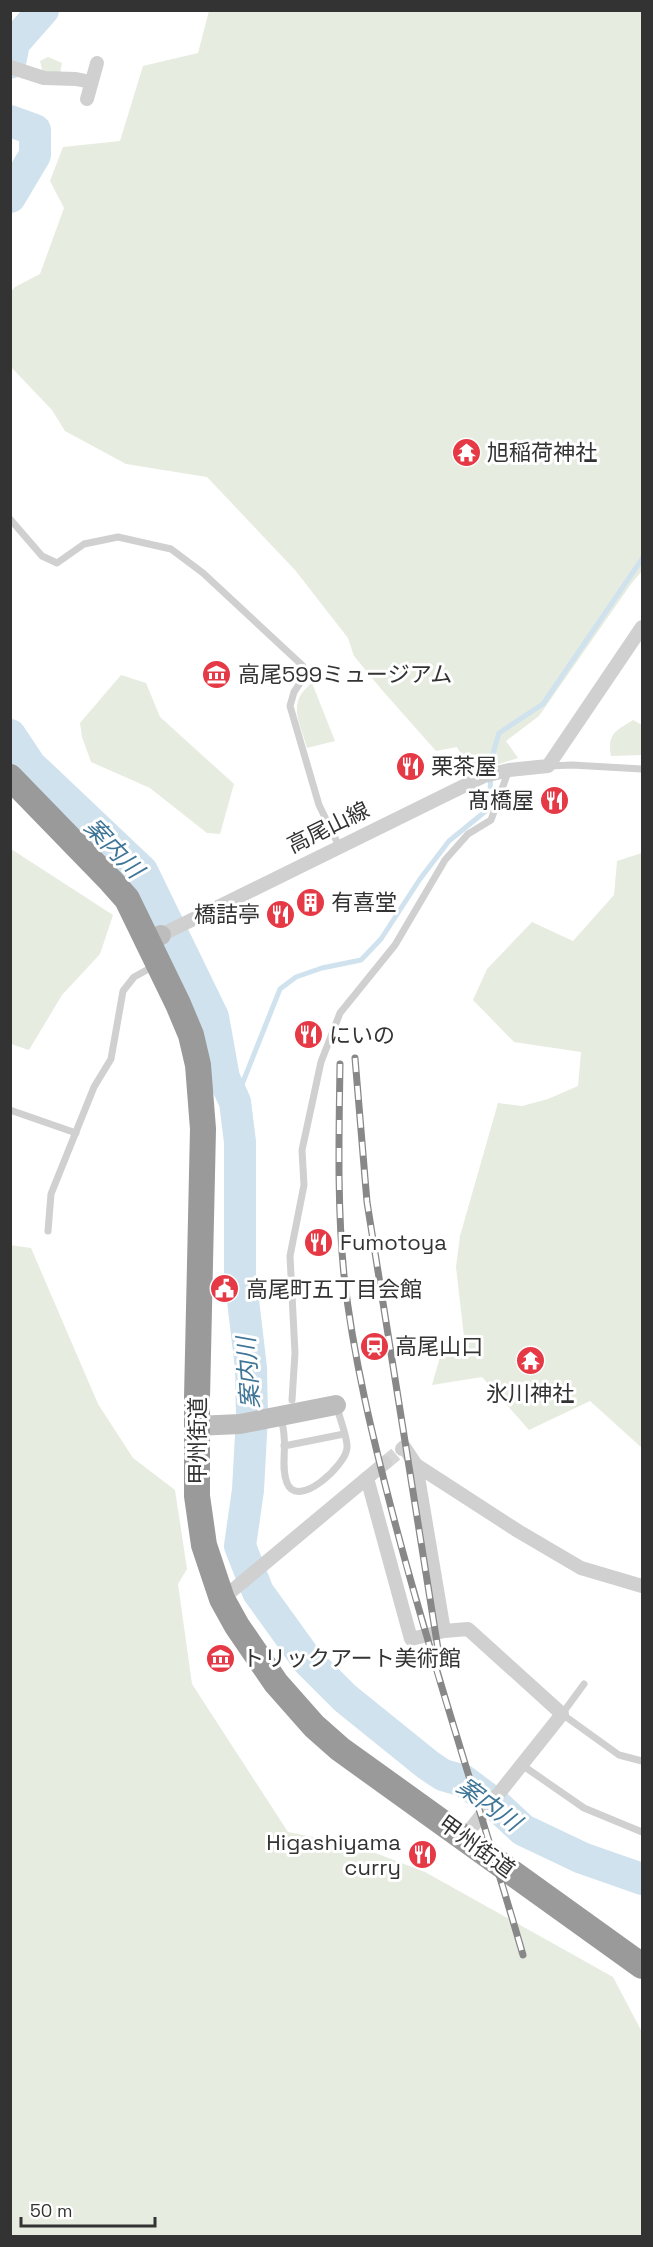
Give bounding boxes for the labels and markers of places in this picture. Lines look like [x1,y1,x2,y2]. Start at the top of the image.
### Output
temple icon: 旭稲荷神社 [450,436,482,468]
place label: 旭稲荷神社 [487,438,597,466]
museum icon: 高尾599ミュージアム [201,658,233,690]
place label: 高尾599ミュージアム [238,660,452,688]
restaurant icon: 栗茶屋 [394,750,426,782]
place label: 栗茶屋 [431,752,497,780]
restaurant icon: 髙橋屋 [539,784,571,816]
place label: 髙橋屋 [468,786,534,814]
building icon: 有喜堂 [294,886,326,918]
place label: 有喜堂 [331,888,397,916]
restaurant icon: 橋詰亭 [265,898,297,930]
place label: 橋詰亭 [194,900,260,928]
restaurant icon: にいの [292,1019,324,1051]
place label: にいの [329,1021,395,1049]
restaurant icon: Fumotoya [303,1226,335,1258]
place label: Fumotoya [340,1228,447,1256]
public building icon: 高尾町五丁目会館 [209,1273,241,1305]
place label: 高尾町五丁目会館 [246,1275,422,1303]
station icon: 高尾山口 [358,1330,390,1362]
place label: 高尾山口 [395,1332,483,1360]
temple icon: 氷川神社 [514,1345,546,1377]
place label: 氷川神社 [486,1379,574,1407]
museum icon: トリックアート美術館 [205,1642,237,1674]
place label: トリックアート美術館 [242,1644,461,1672]
place label: Higashiyama curry [266,1828,401,1881]
restaurant icon: Higashiyama curry [406,1839,438,1871]

